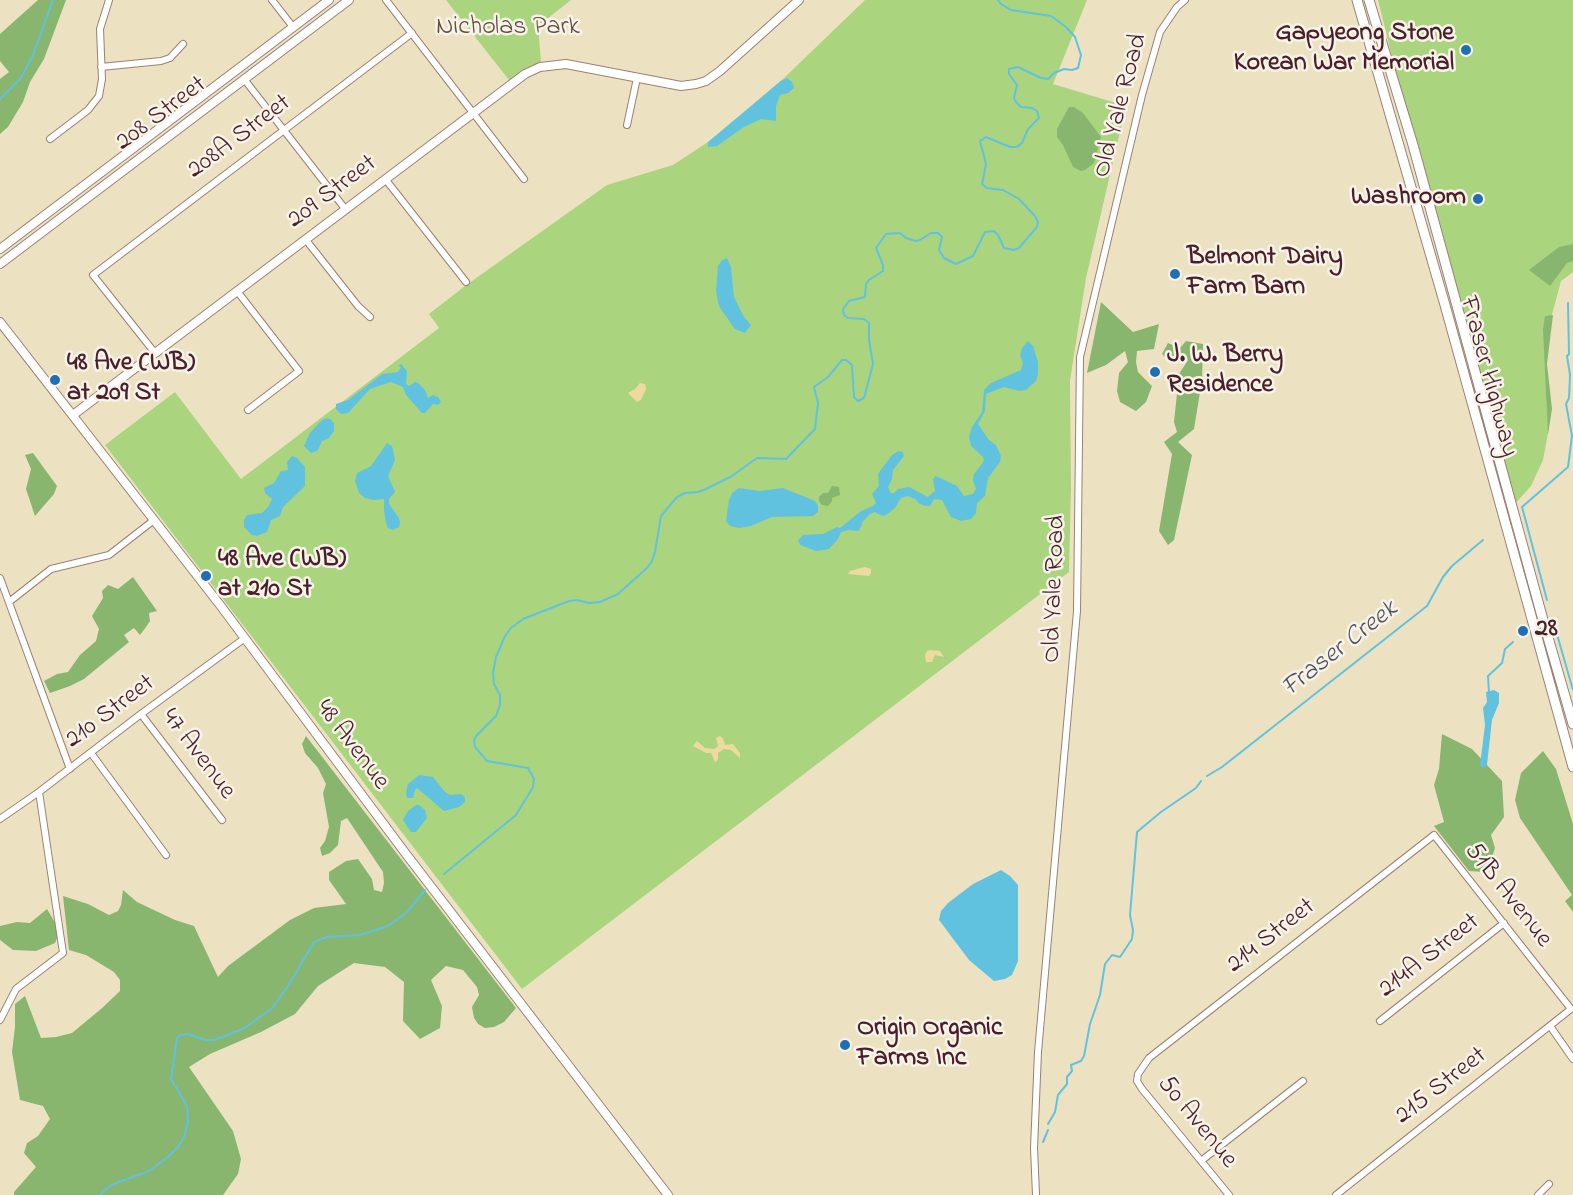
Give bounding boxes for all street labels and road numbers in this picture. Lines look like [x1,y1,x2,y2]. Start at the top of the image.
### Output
street label: Old Yale Road [1088,31,1156,181]
street label: 208 Street [110,71,214,159]
street label: 208A Street [182,89,298,187]
street label: 209 Street [282,149,384,237]
street label: Fraser Highway [1451,293,1523,461]
street label: Old Yale Road [1038,515,1074,663]
street label: 210 Street [60,669,162,757]
street label: 48 Avenue [307,695,395,797]
street label: 47 Avenue [153,703,241,807]
street label: 51B Avenue [1456,837,1558,955]
street label: 214 Street [1221,893,1323,981]
street label: 214A Street [1373,908,1487,1006]
street label: 215 Street [1390,1041,1494,1133]
street label: 50 Avenue [1149,1070,1243,1176]

